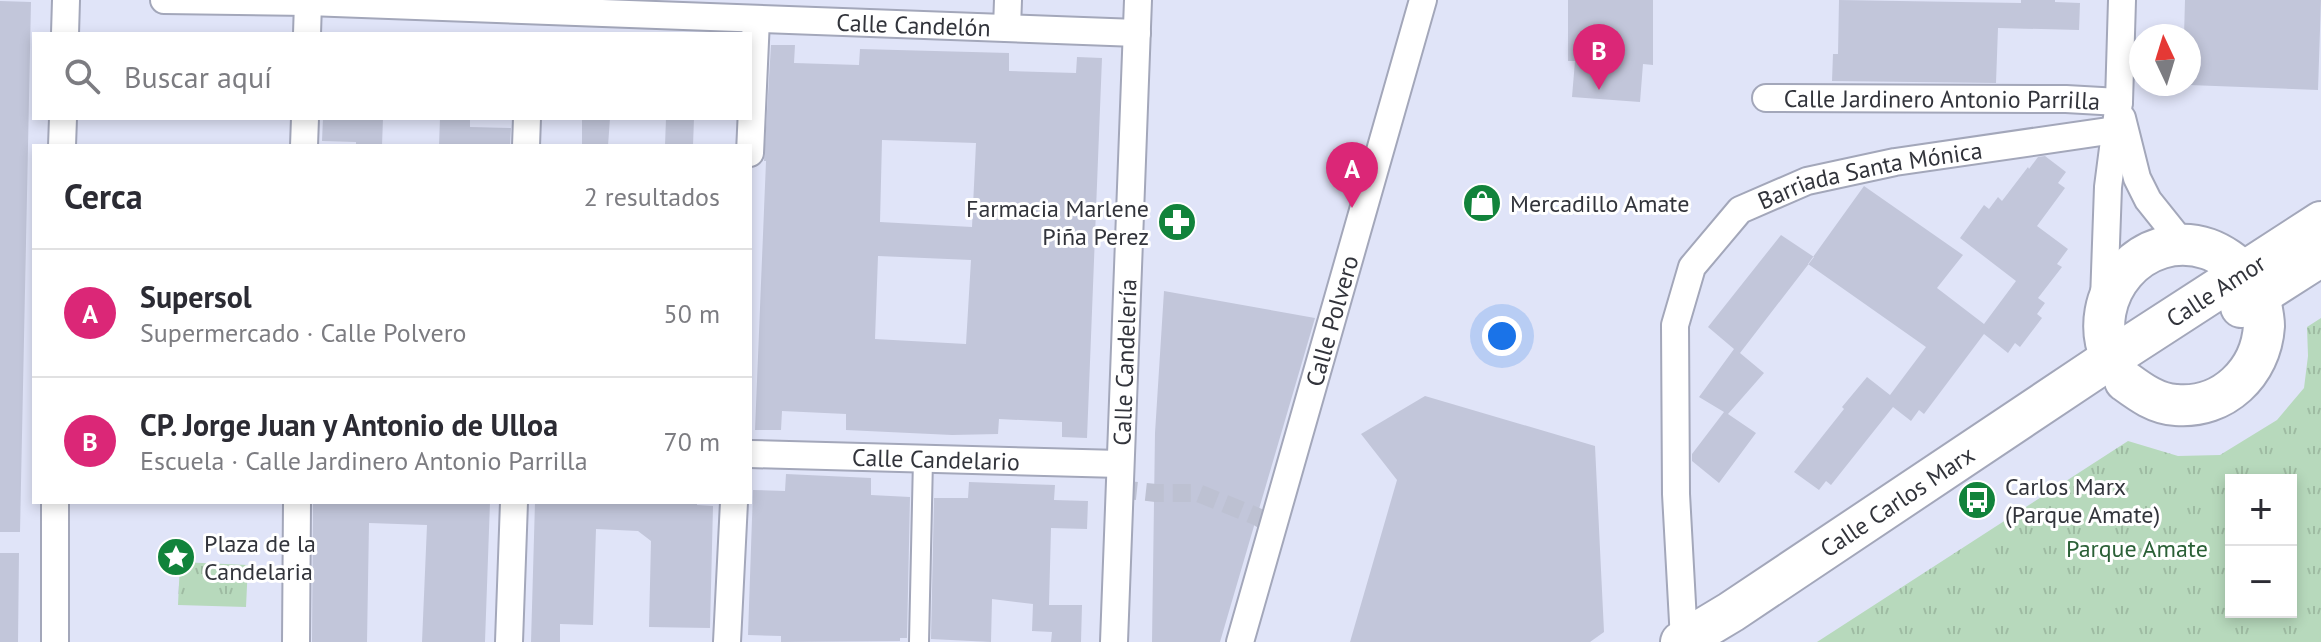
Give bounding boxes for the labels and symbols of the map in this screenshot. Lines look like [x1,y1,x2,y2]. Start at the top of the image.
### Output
street label: Calle Candelón [836,6,991,43]
pin: B [1573,24,1625,90]
north arrow [2129,24,2201,96]
street label: Calle Jardinero Antonio Parrilla [1784,83,2101,116]
street label: Barriada Santa Mónica [1753,134,1984,216]
pin: A [1326,142,1378,208]
shop icon: Mercadillo Amate [1461,182,1503,224]
place label: Mercadillo Amate [1510,188,1689,219]
place label: Farmacia Marlene Piña Perez [966,193,1149,252]
pharmacy icon: Farmacia Marlene Piña Perez [1156,201,1198,243]
street label: Calle Amor [2160,247,2271,334]
street label: Calle Polvero [1298,252,1365,390]
street label: Calle Candelería [1106,278,1143,446]
your location [1482,316,1522,356]
street label: Calle Carlos Marx [1814,438,1980,564]
street label: Calle Candelario [852,441,1020,477]
place label: Carlos Marx (Parque Amate) [2005,471,2160,530]
bus stop icon: Carlos Marx (Parque Amate) [1956,479,1998,521]
place label: Plaza de la Candelaria [204,528,316,587]
park label: Parque Amate [2066,533,2208,564]
place icon: Plaza de la Candelaria [155,536,197,578]

